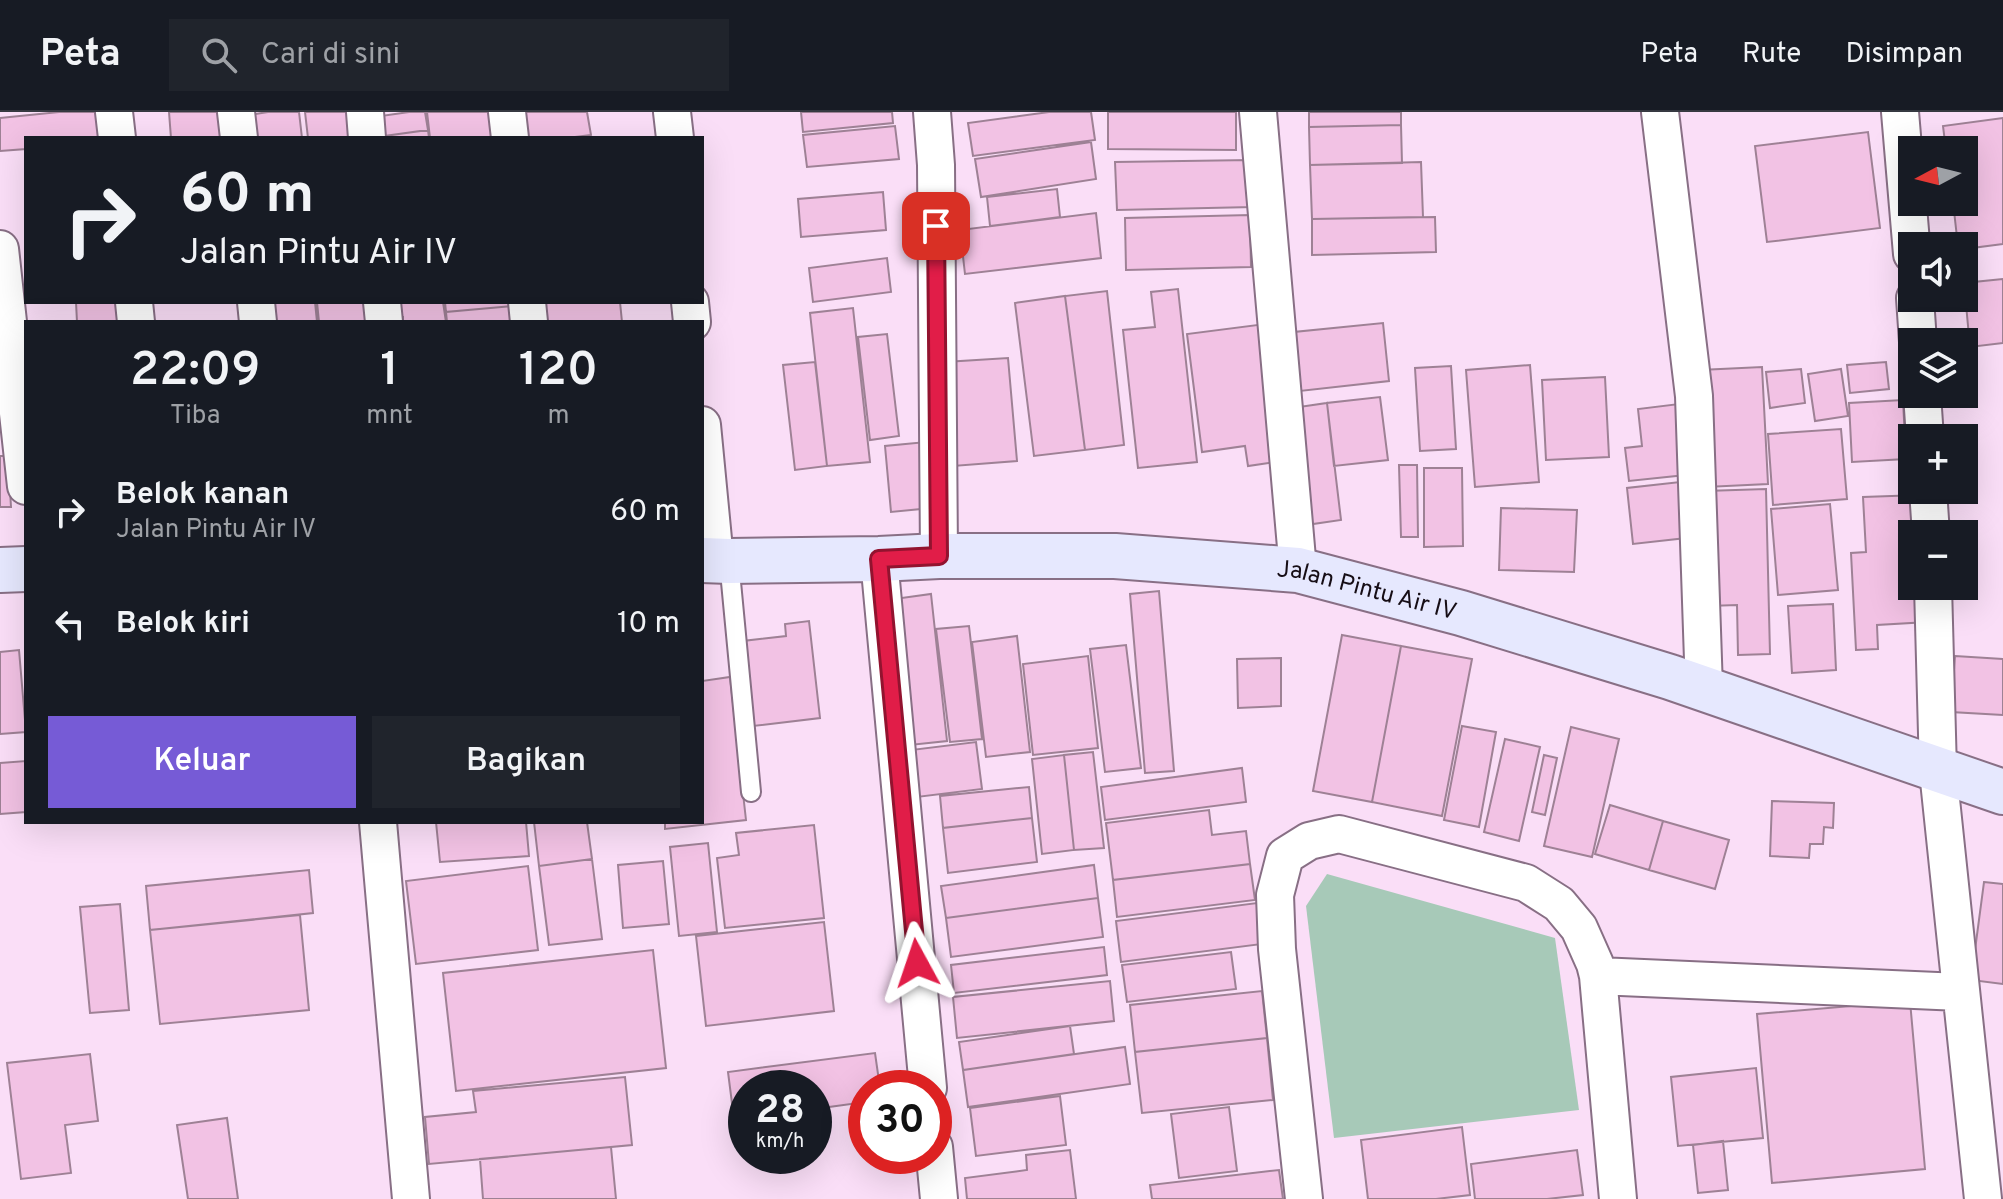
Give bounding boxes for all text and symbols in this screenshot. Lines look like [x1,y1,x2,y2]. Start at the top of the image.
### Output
search box [169,19,729,91]
text: Peta [40,31,121,80]
icon: search [197,33,241,77]
text: Cari di sini [261,37,400,74]
text: Peta [1641,37,1698,73]
text: Rute [1742,37,1801,73]
text: Disimpan [1845,37,1963,73]
north arrow [1898,136,1978,216]
map controls [1898,136,1978,600]
text: 60 m [180,162,314,232]
icon: right [48,168,152,272]
pin [902,192,970,260]
icon: arrive [914,204,958,248]
text: Jalan Pintu Air IV [180,231,457,277]
button: sound [1898,232,1978,312]
button: layers [1898,328,1978,408]
text: 22:09 [130,342,260,402]
text: 1 [380,342,399,402]
text: 120 [519,342,598,402]
text: Tiba [170,400,220,433]
text: mnt [366,400,413,433]
text: m [547,400,569,433]
button: + [1898,424,1978,504]
text: Belok kanan [116,477,289,514]
icon: right [48,490,92,534]
text: 60 m [610,494,680,531]
text: Jalan Pintu Air IV [116,514,316,547]
button: − [1898,520,1978,600]
street label: Jalan Pintu Air IV [1276,555,1460,628]
icon: left [48,602,92,646]
text: Belok kiri [116,606,250,643]
text: 10 m [617,606,680,643]
button: Keluar [48,716,356,808]
button: Bagikan [372,716,680,808]
position arrow [875,921,959,1005]
speed limit sign: 30 [848,1070,952,1174]
text: 28 [755,1087,805,1137]
text: km/h [756,1129,804,1155]

